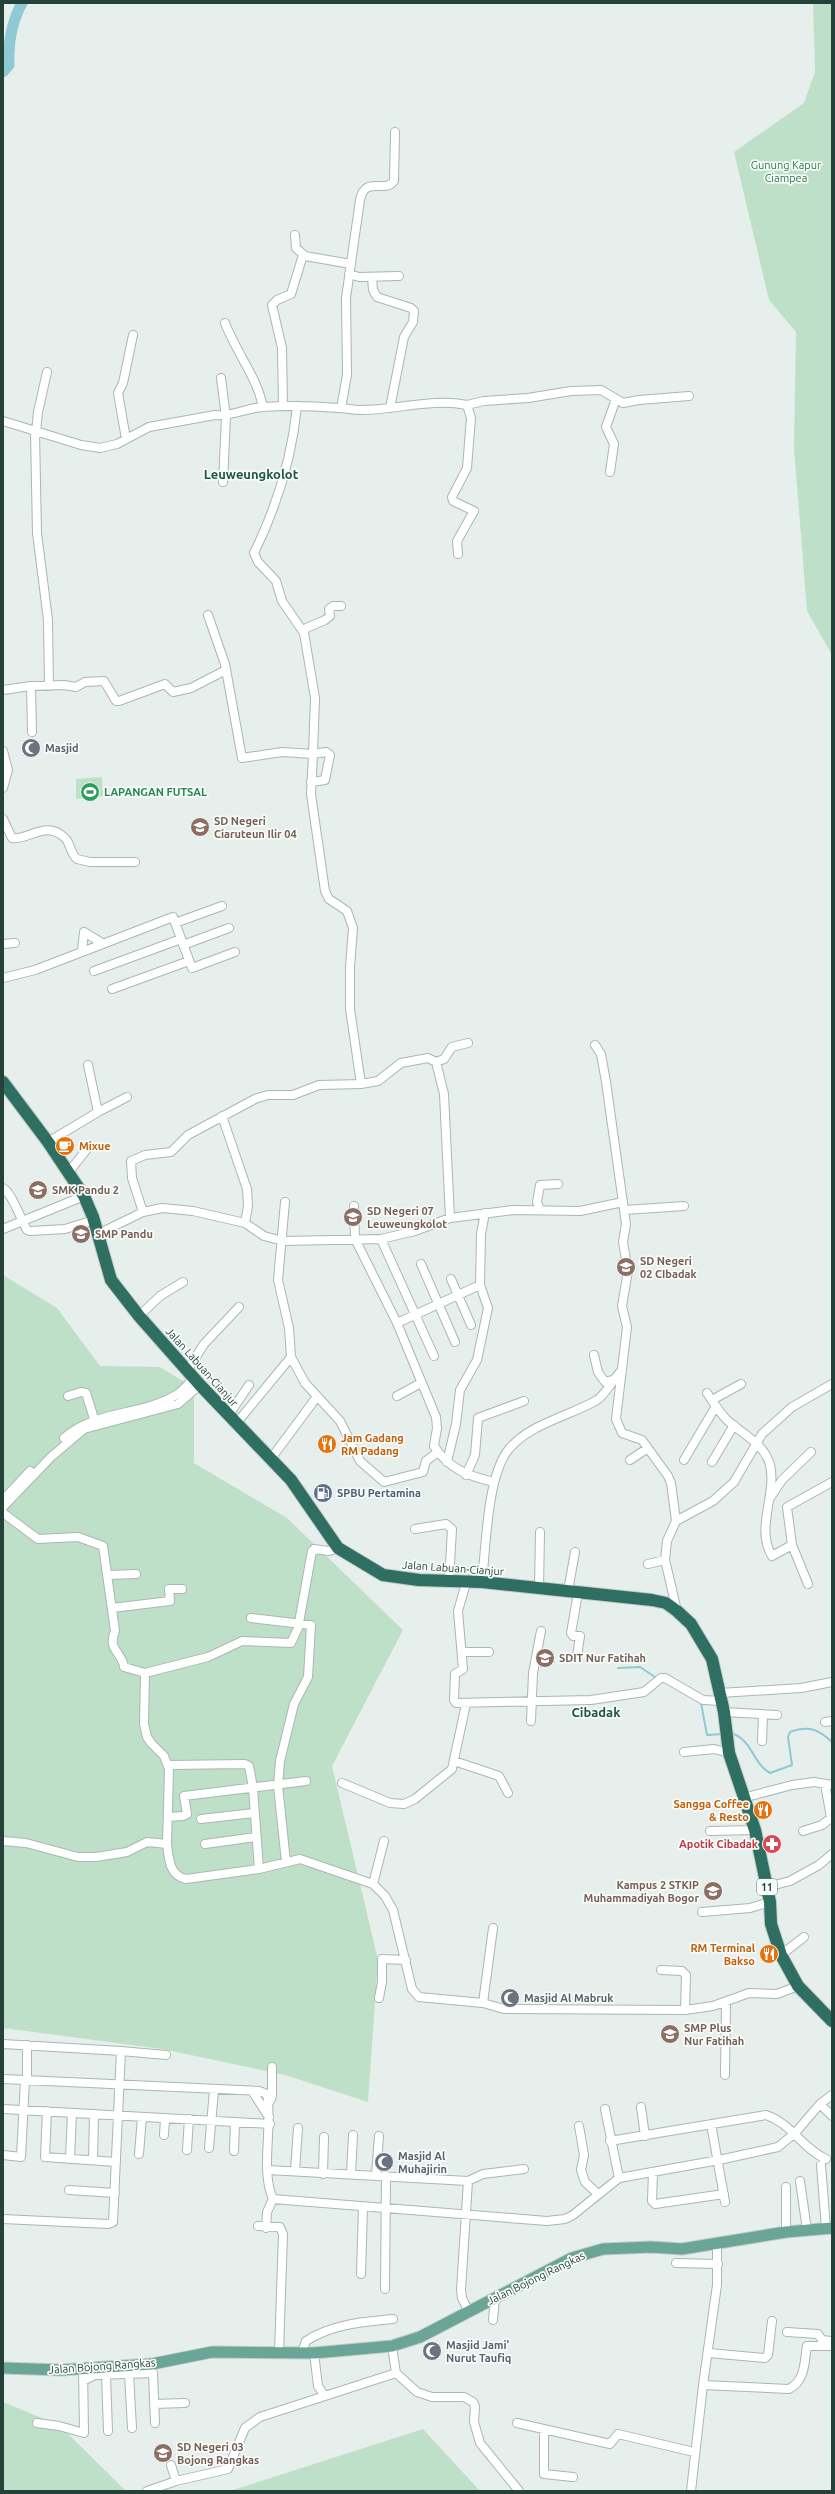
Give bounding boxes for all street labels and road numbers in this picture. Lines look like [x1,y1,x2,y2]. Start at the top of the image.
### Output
street label: Jalan Labuan-Cianjur [163,1325,241,1410]
street label: Jalan Labuan-Cianjur [402,1558,505,1578]
road number: 11 [757,1879,777,1895]
street label: Jalan Bojong Rangkas [485,2249,587,2307]
street label: Jalan Bojong Rangkas [48,2356,156,2376]

